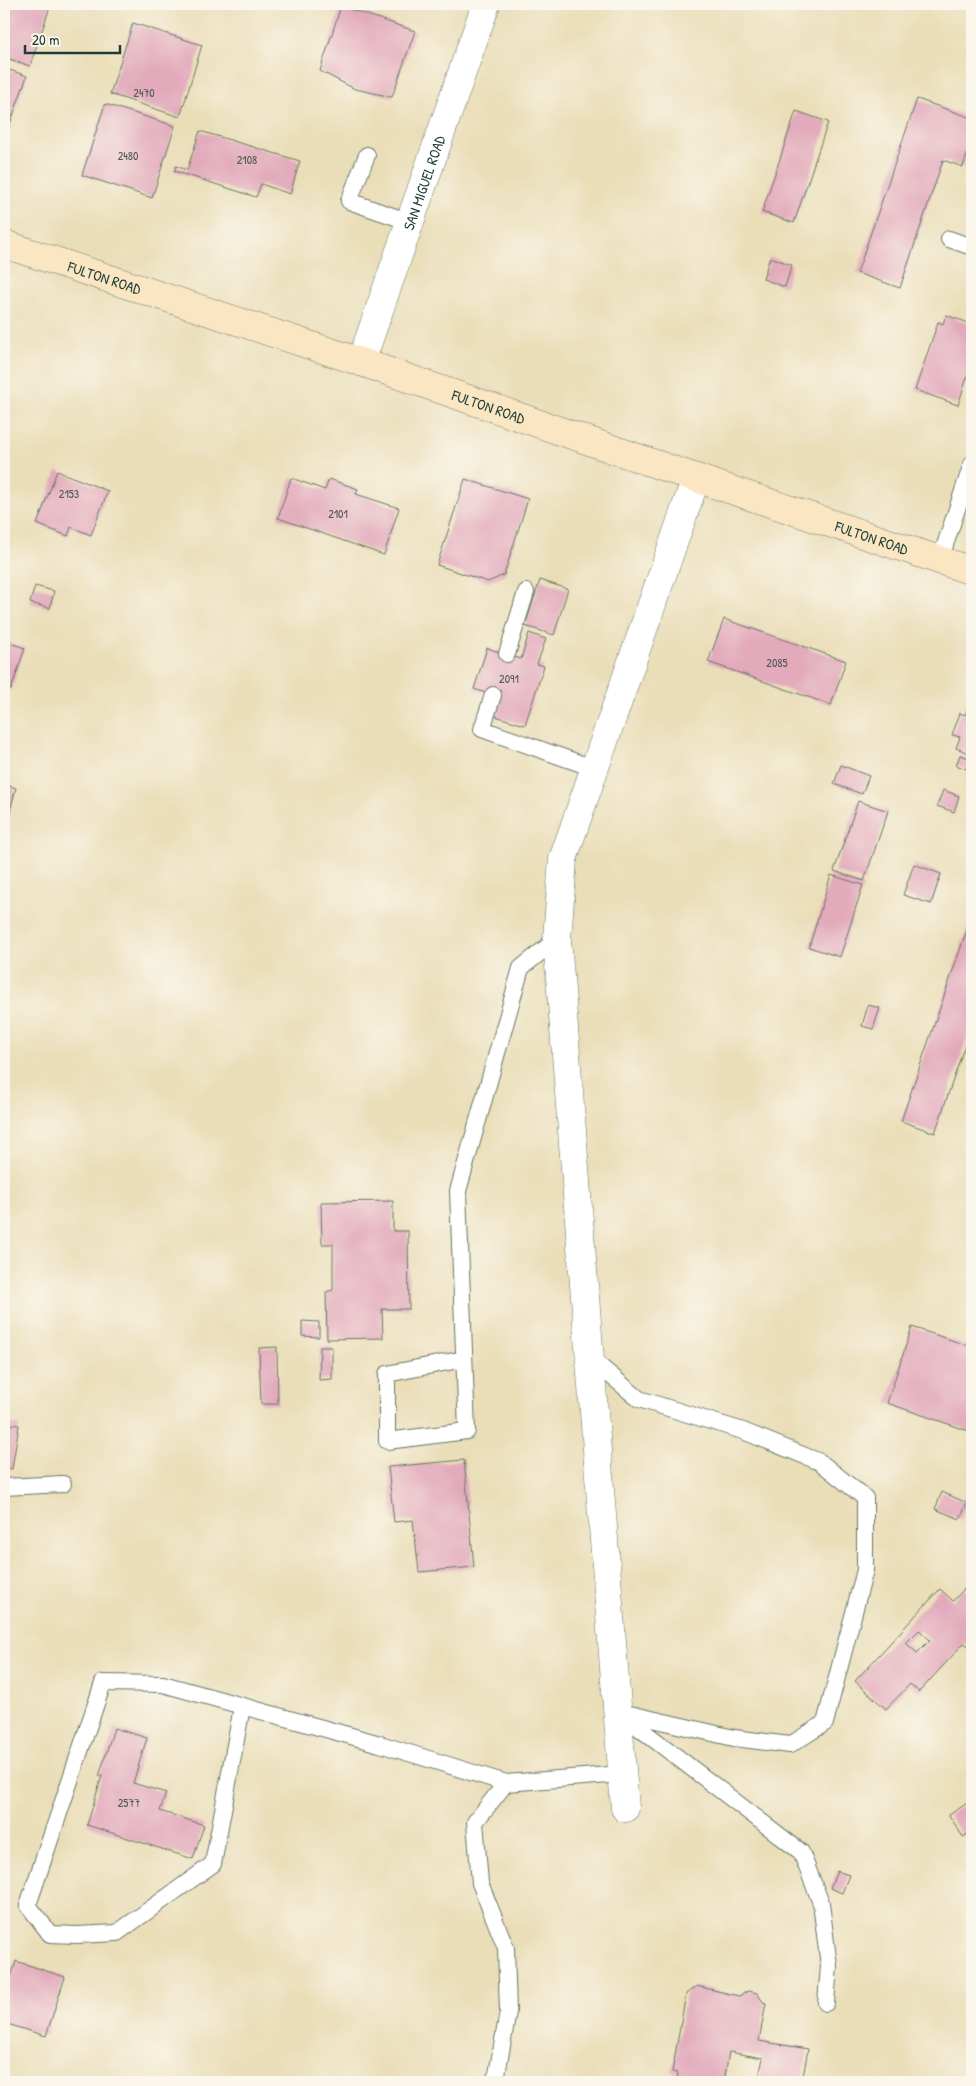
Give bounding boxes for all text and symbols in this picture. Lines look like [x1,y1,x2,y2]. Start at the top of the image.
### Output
scale bar [25,22,120,54]
text: 20 m [32,29,59,50]
house number: 2470 [133,84,155,101]
street label: SAN MIGUEL ROAD [397,132,450,233]
house number: 2480 [118,147,138,164]
house number: 2108 [237,151,257,168]
street label: FULTON ROAD [64,255,145,299]
street label: FULTON ROAD [448,384,529,429]
house number: 2153 [59,485,79,502]
house number: 2101 [328,505,348,522]
street label: FULTON ROAD [831,515,912,560]
house number: 2085 [766,654,788,671]
house number: 2091 [499,670,519,687]
house number: 2577 [118,1794,140,1811]

